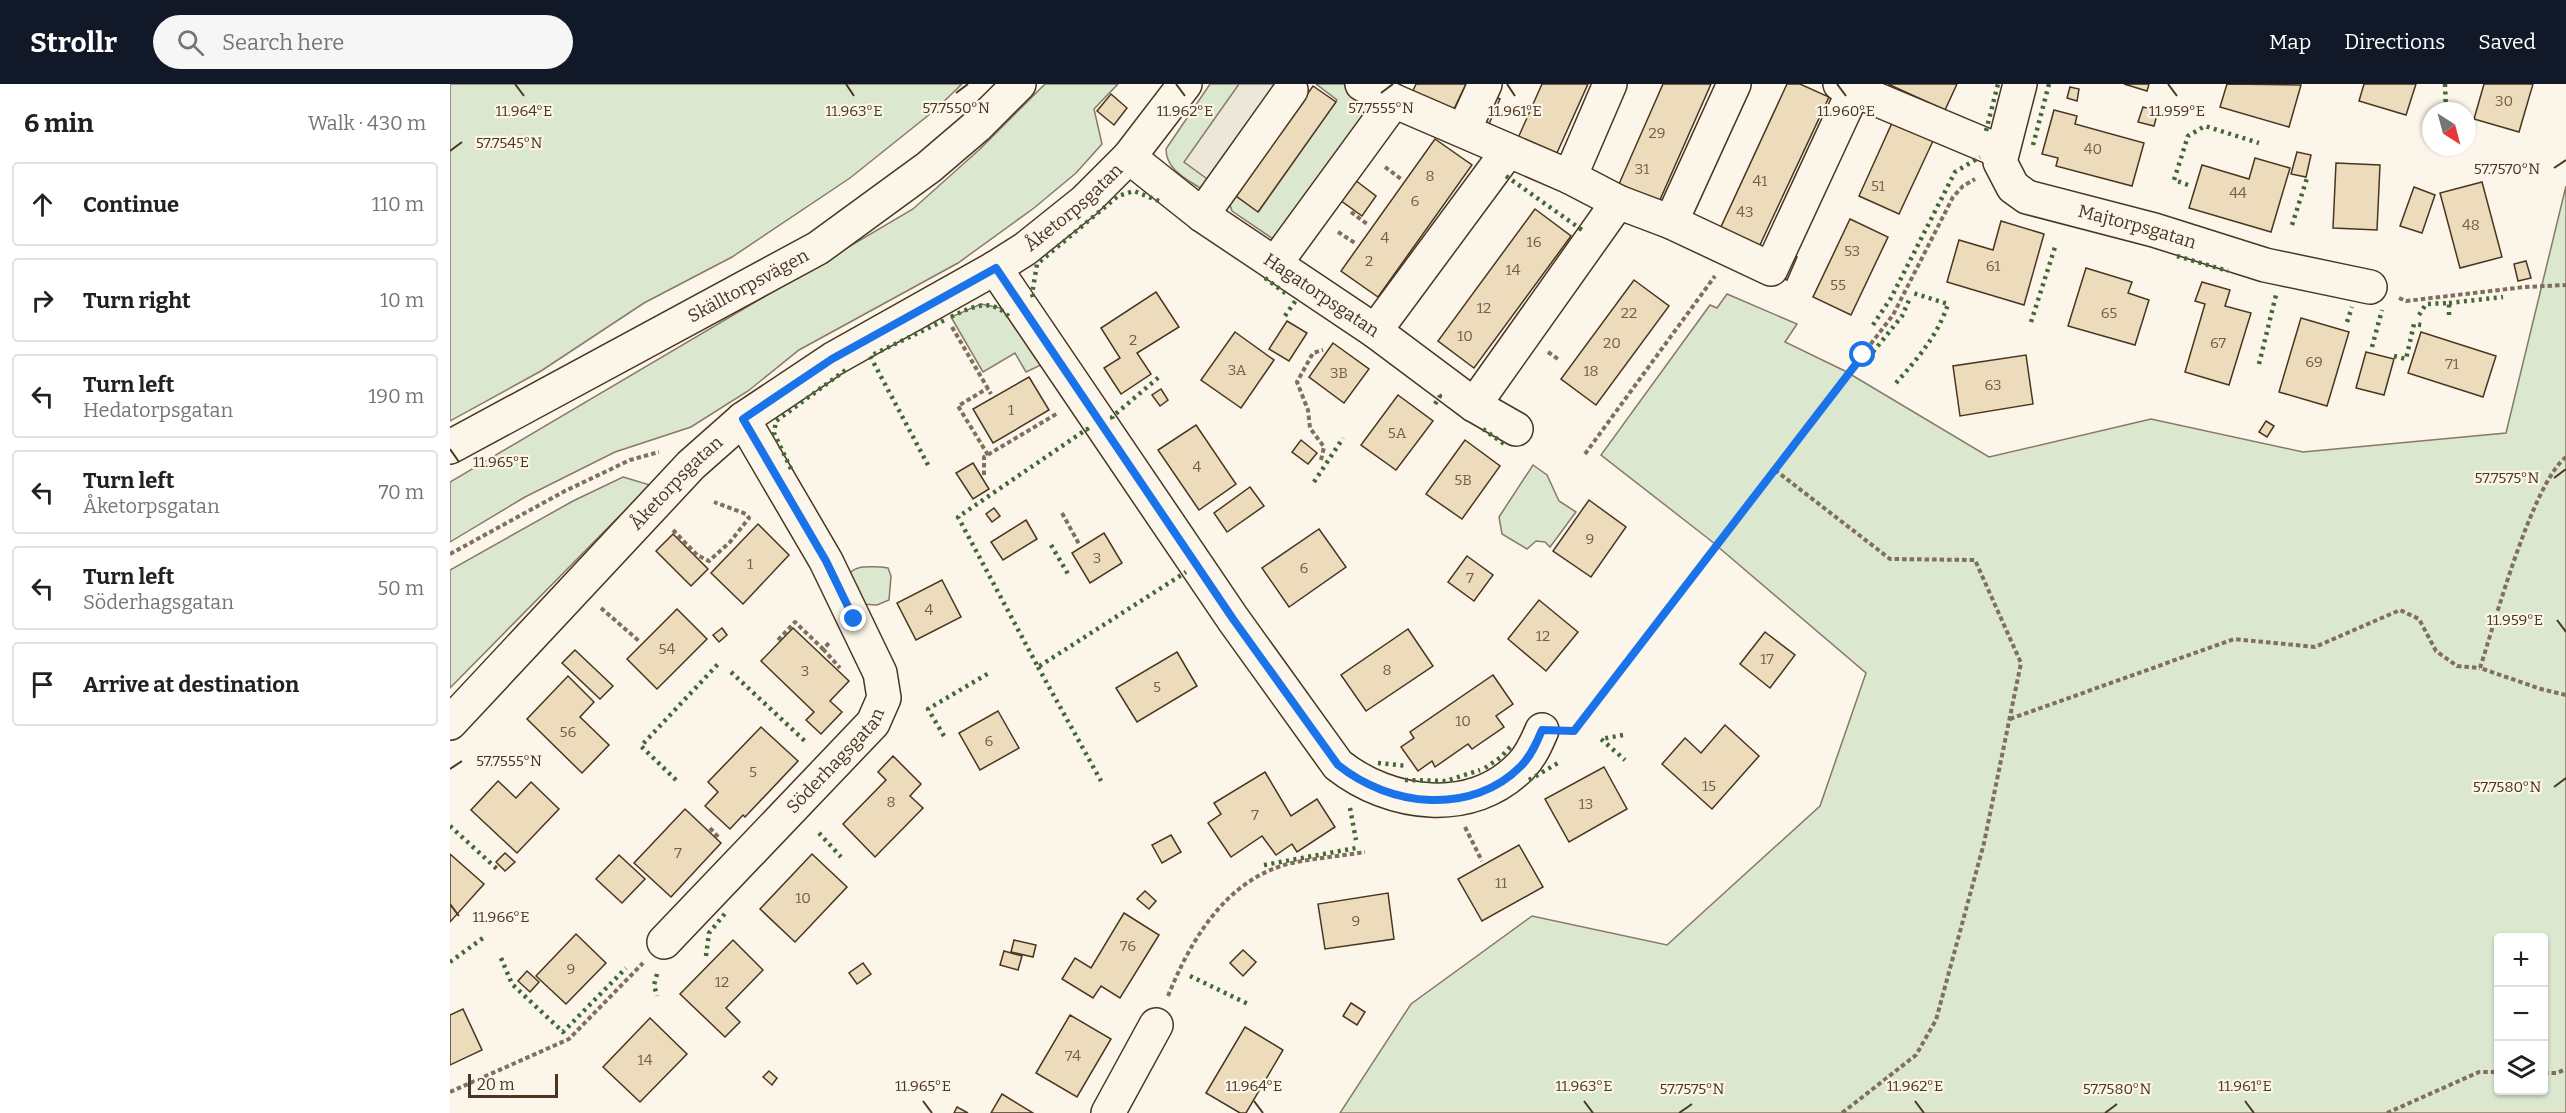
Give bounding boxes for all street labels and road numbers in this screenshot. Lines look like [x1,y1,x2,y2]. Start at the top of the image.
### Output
street label: Åketorpsgatan [1020,158,1128,256]
street label: Majtorpsgatan [2076,200,2199,254]
street label: Skälltorpsvägen [684,244,813,327]
street label: Hagatorpsgatan [1259,248,1384,342]
street label: Åketorpsgatan [625,431,728,534]
street label: Söderhagsgatan [782,704,889,818]

